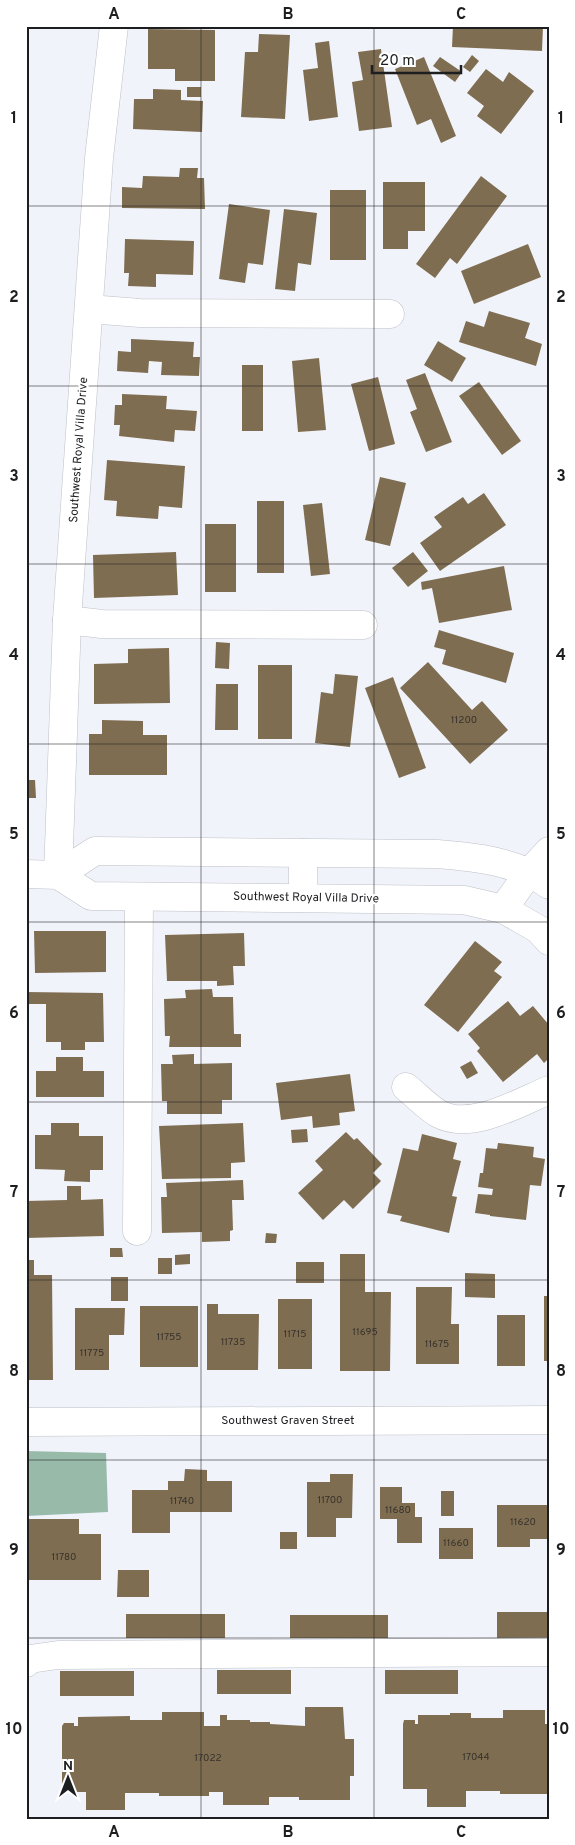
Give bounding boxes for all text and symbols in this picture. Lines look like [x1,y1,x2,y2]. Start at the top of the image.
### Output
text: A [108,5,120,25]
text: B [282,5,294,25]
text: C [456,5,466,25]
scale bar [372,42,461,74]
text: 20 m [380,52,415,71]
text: 1 [11,109,17,129]
text: 1 [558,109,564,129]
text: 2 [9,288,19,308]
text: 2 [556,288,566,308]
street label: Southwest Royal Villa Drive [66,377,92,523]
text: 3 [9,467,19,487]
text: 3 [556,467,566,487]
text: 4 [9,646,19,666]
text: 4 [556,646,566,666]
house number: 11200 [451,714,477,727]
text: 5 [9,825,19,845]
text: 5 [556,825,566,845]
street label: Southwest Royal Villa Drive [233,889,379,907]
text: 6 [9,1004,19,1024]
text: 6 [556,1004,566,1024]
text: 7 [10,1183,18,1203]
text: 7 [557,1183,565,1203]
house number: 11695 [352,1326,378,1339]
house number: 11715 [284,1328,306,1341]
house number: 11755 [156,1331,182,1344]
house number: 11735 [221,1336,245,1349]
house number: 11675 [425,1338,449,1351]
house number: 11775 [80,1347,104,1360]
text: 8 [9,1362,19,1382]
text: 8 [556,1362,566,1382]
street label: Southwest Graven Street [221,1413,355,1429]
house number: 11700 [317,1494,343,1507]
house number: 11740 [170,1495,194,1508]
house number: 11680 [385,1504,411,1517]
house number: 11620 [510,1516,536,1529]
house number: 11660 [443,1537,469,1550]
text: 9 [9,1541,19,1561]
text: 9 [556,1541,566,1561]
house number: 11780 [52,1551,76,1564]
text: 10 [6,1720,22,1740]
text: 10 [553,1720,569,1740]
house number: 17044 [462,1751,490,1764]
north arrow [42,1752,92,1802]
house number: 17022 [194,1752,222,1765]
text: N [63,1758,73,1775]
text: A [108,1823,120,1843]
text: B [282,1823,294,1843]
text: C [456,1823,466,1843]

